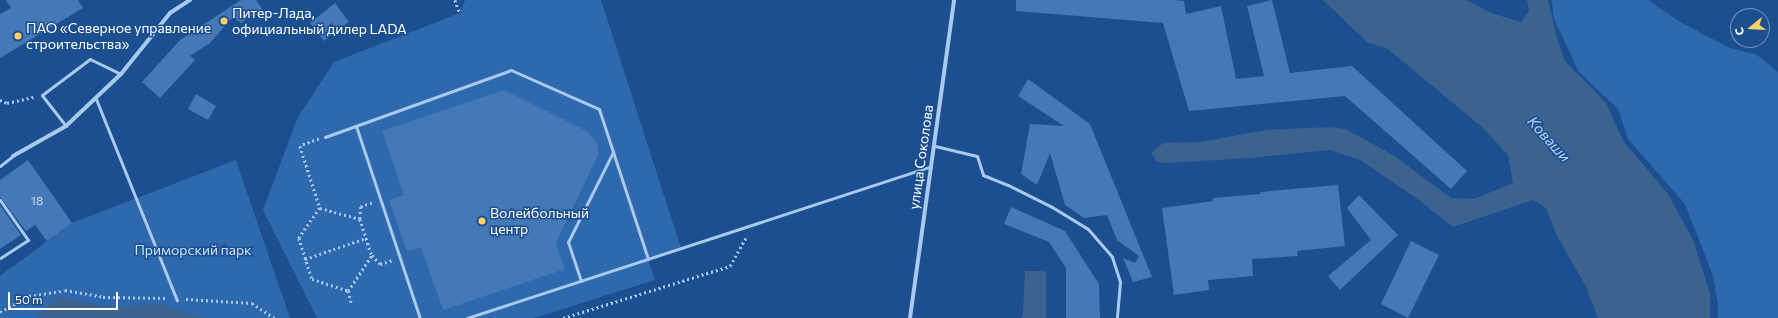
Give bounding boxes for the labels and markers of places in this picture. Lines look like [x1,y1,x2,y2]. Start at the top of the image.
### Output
place label: Питер-Лада, официальный дилер LADA [232,5,407,38]
marker: Питер-Лада, официальный дилер LADA [219,16,229,26]
place label: ПАО «Северное управление строительства» [26,20,211,52]
marker: ПАО «Северное управление строительства» [13,31,23,41]
place label: Волейбольный центр [490,205,589,238]
marker: Волейбольный центр [477,216,487,226]

